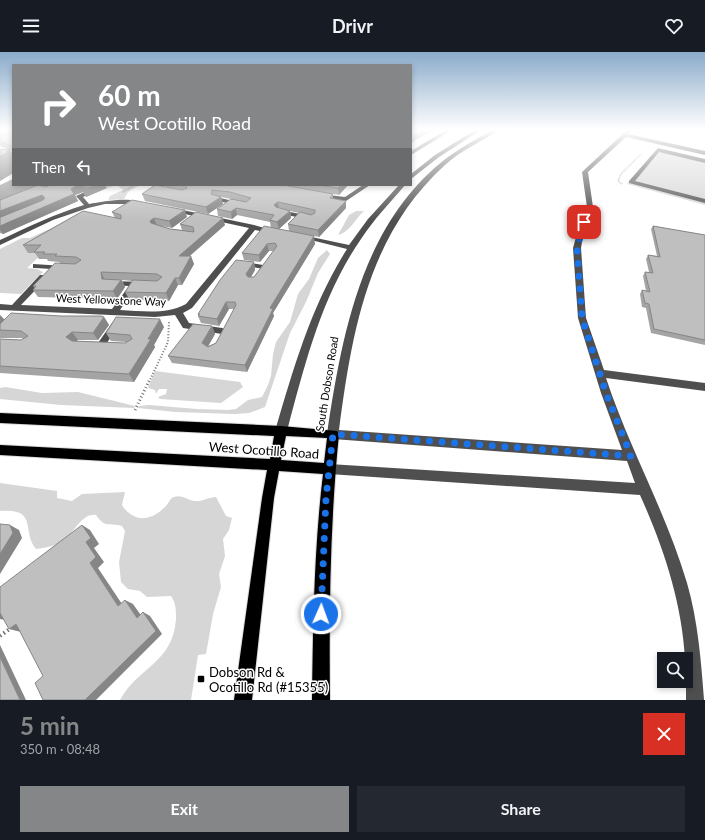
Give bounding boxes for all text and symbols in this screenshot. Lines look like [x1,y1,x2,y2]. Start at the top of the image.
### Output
icon: menu [20,15,42,37]
text: Drivr [332,15,373,37]
icon: heart [663,15,685,37]
text: 60 m [98,78,161,112]
icon: right [32,80,84,132]
text: West Ocotillo Road [98,112,251,134]
icon: left [73,156,95,178]
text: Then [32,158,65,176]
pin [567,205,601,239]
icon: arrive [573,211,595,233]
street label: West Yellowstone Way [56,291,167,308]
street label: South Dobson Road [313,335,340,432]
street label: West Ocotillo Road [208,438,320,462]
position arrow [300,593,342,635]
map controls [657,652,693,688]
button: search [657,652,693,688]
place label: Dobson Rd & Ocotillo Rd (#15355) [209,664,328,695]
marker: Dobson Rd & Ocotillo Rd (#15355) [196,674,206,684]
text: 5 min [20,711,80,740]
button: close [643,713,685,755]
text: 350 m · 08:48 [20,741,100,757]
button: Exit [20,786,349,832]
button: Share [357,786,685,832]

